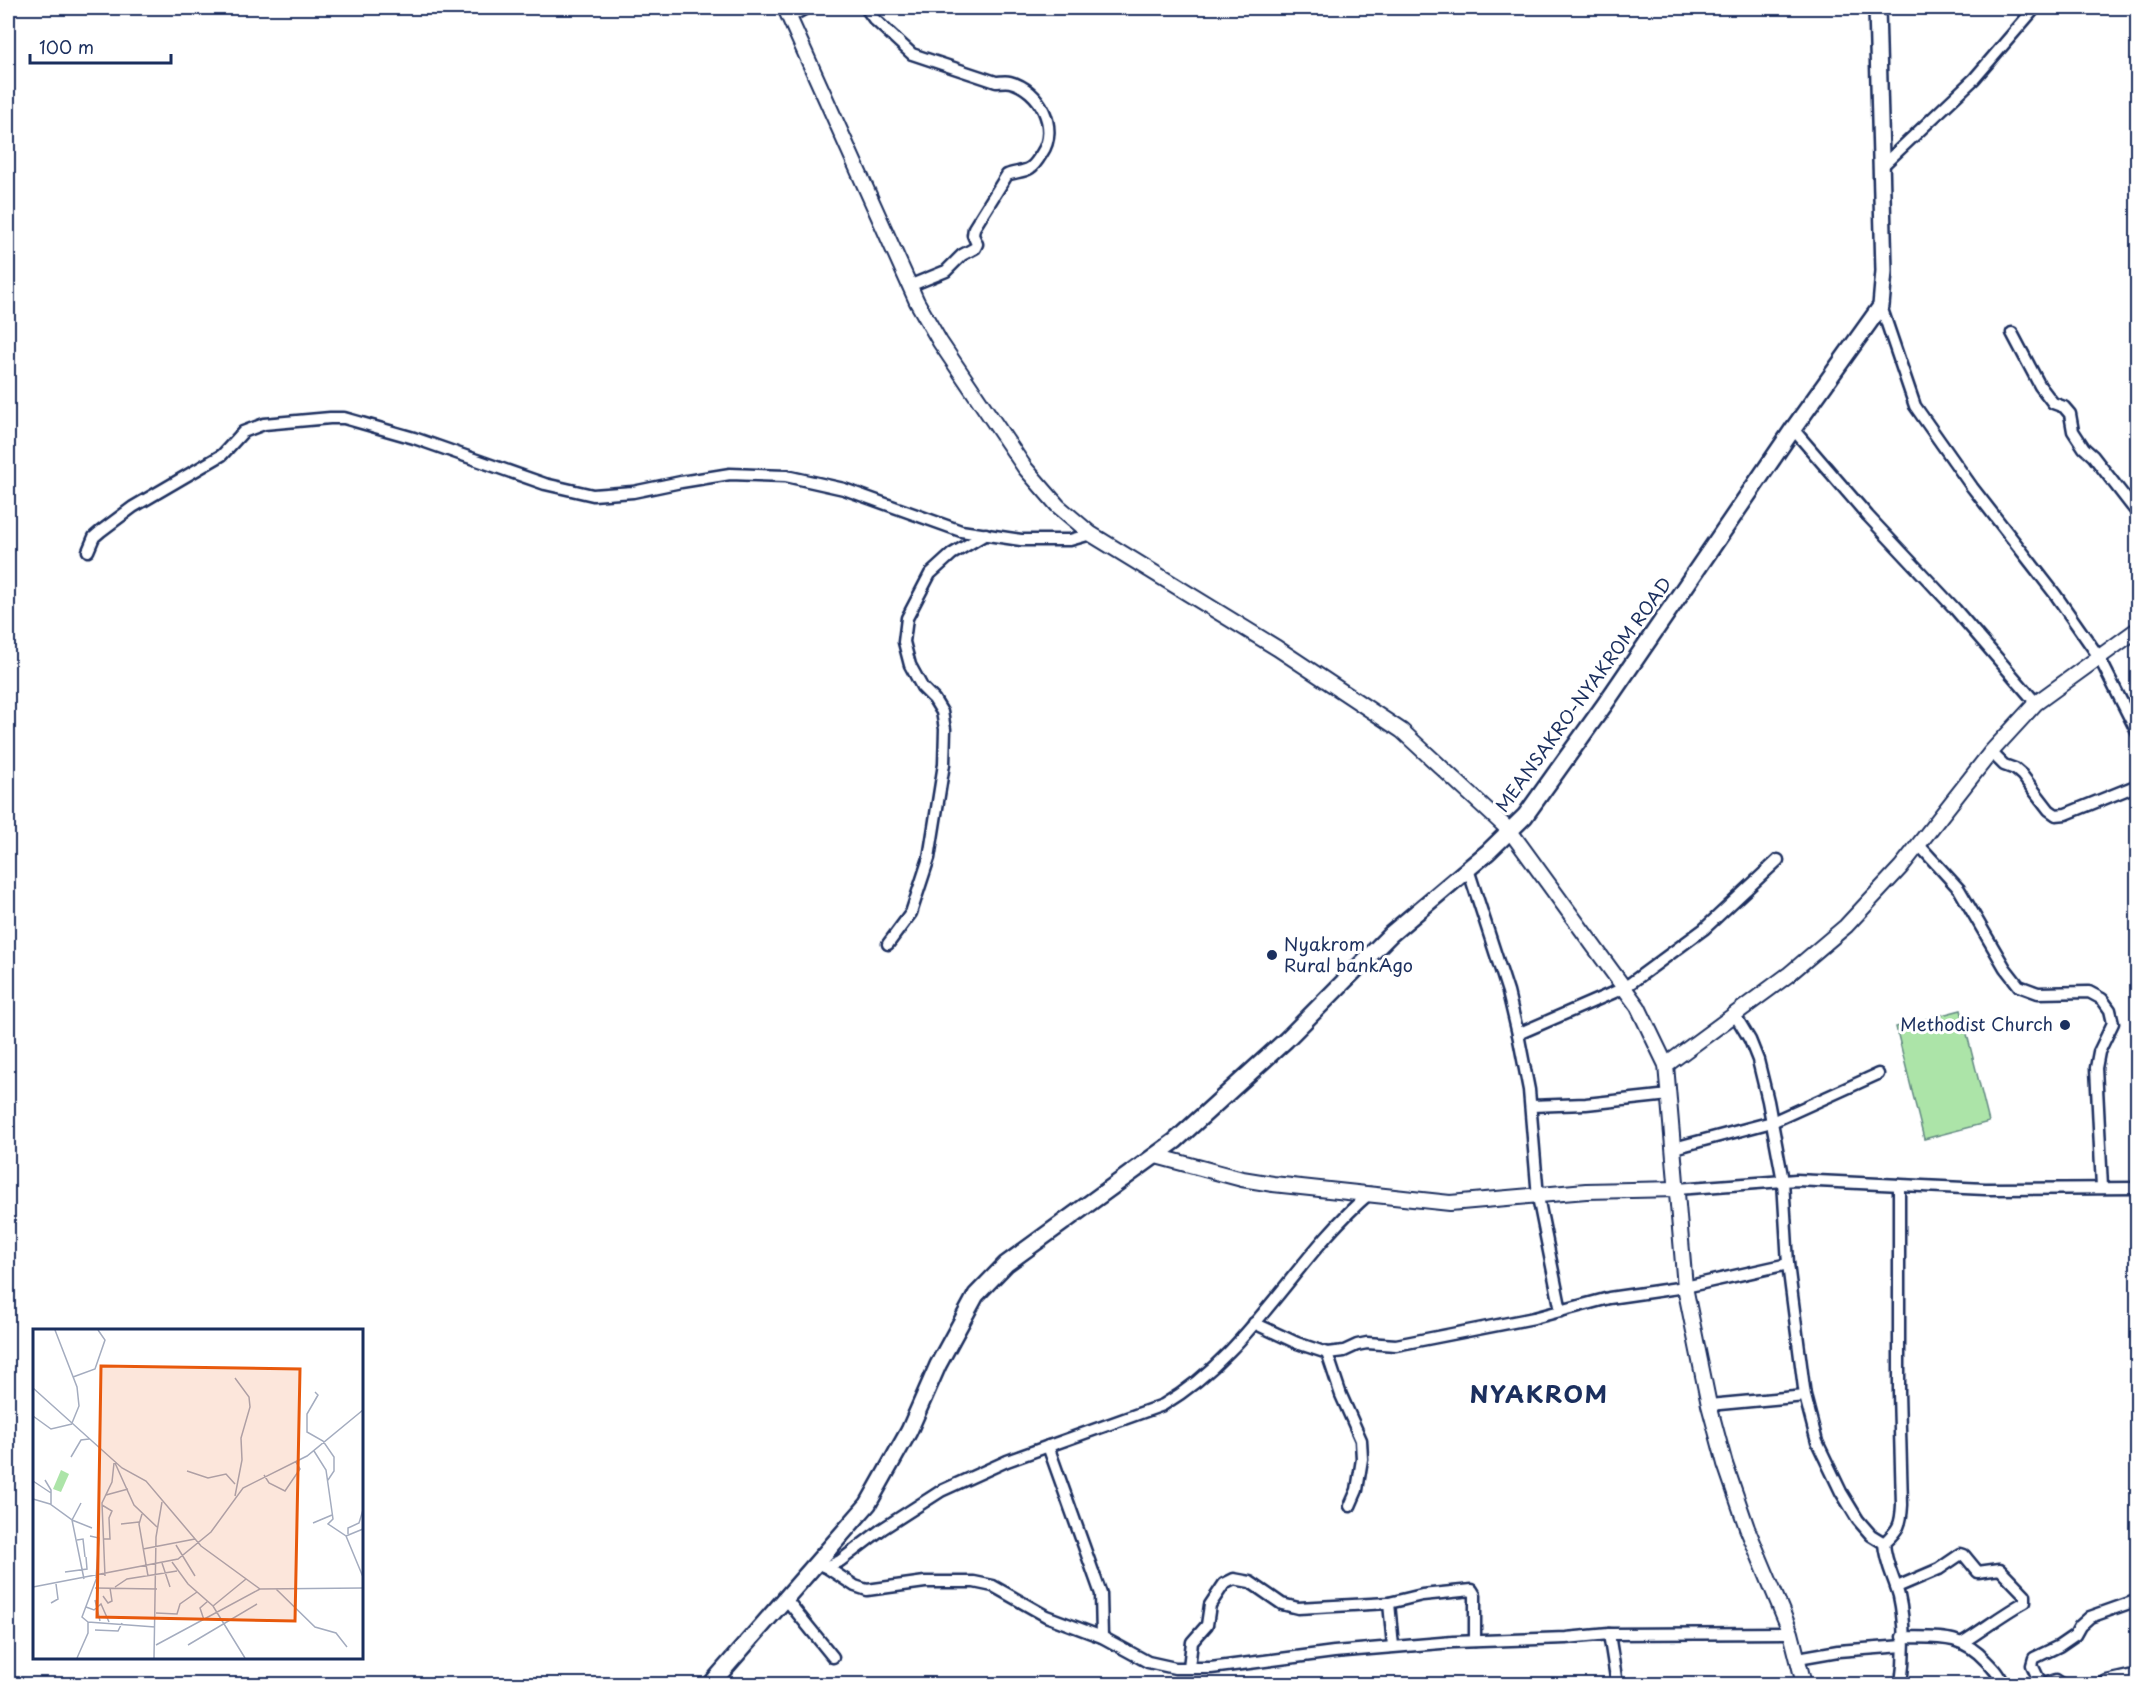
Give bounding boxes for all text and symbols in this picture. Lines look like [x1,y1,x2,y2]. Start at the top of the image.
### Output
scale bar [30,27,171,65]
text: 100 m [39,33,94,60]
street label: MEANSAKRO-NYAKROM ROAD [1488,571,1677,817]
place label: Nyakrom Rural bankAgo [1284,930,1413,978]
marker: Nyakrom Rural bankAgo [1265,948,1279,962]
place label: Methodist Church [1900,1010,2053,1037]
marker: Methodist Church [2058,1018,2072,1032]
inset map [33,1329,363,1659]
district label: NYAKROM [1470,1375,1609,1411]

